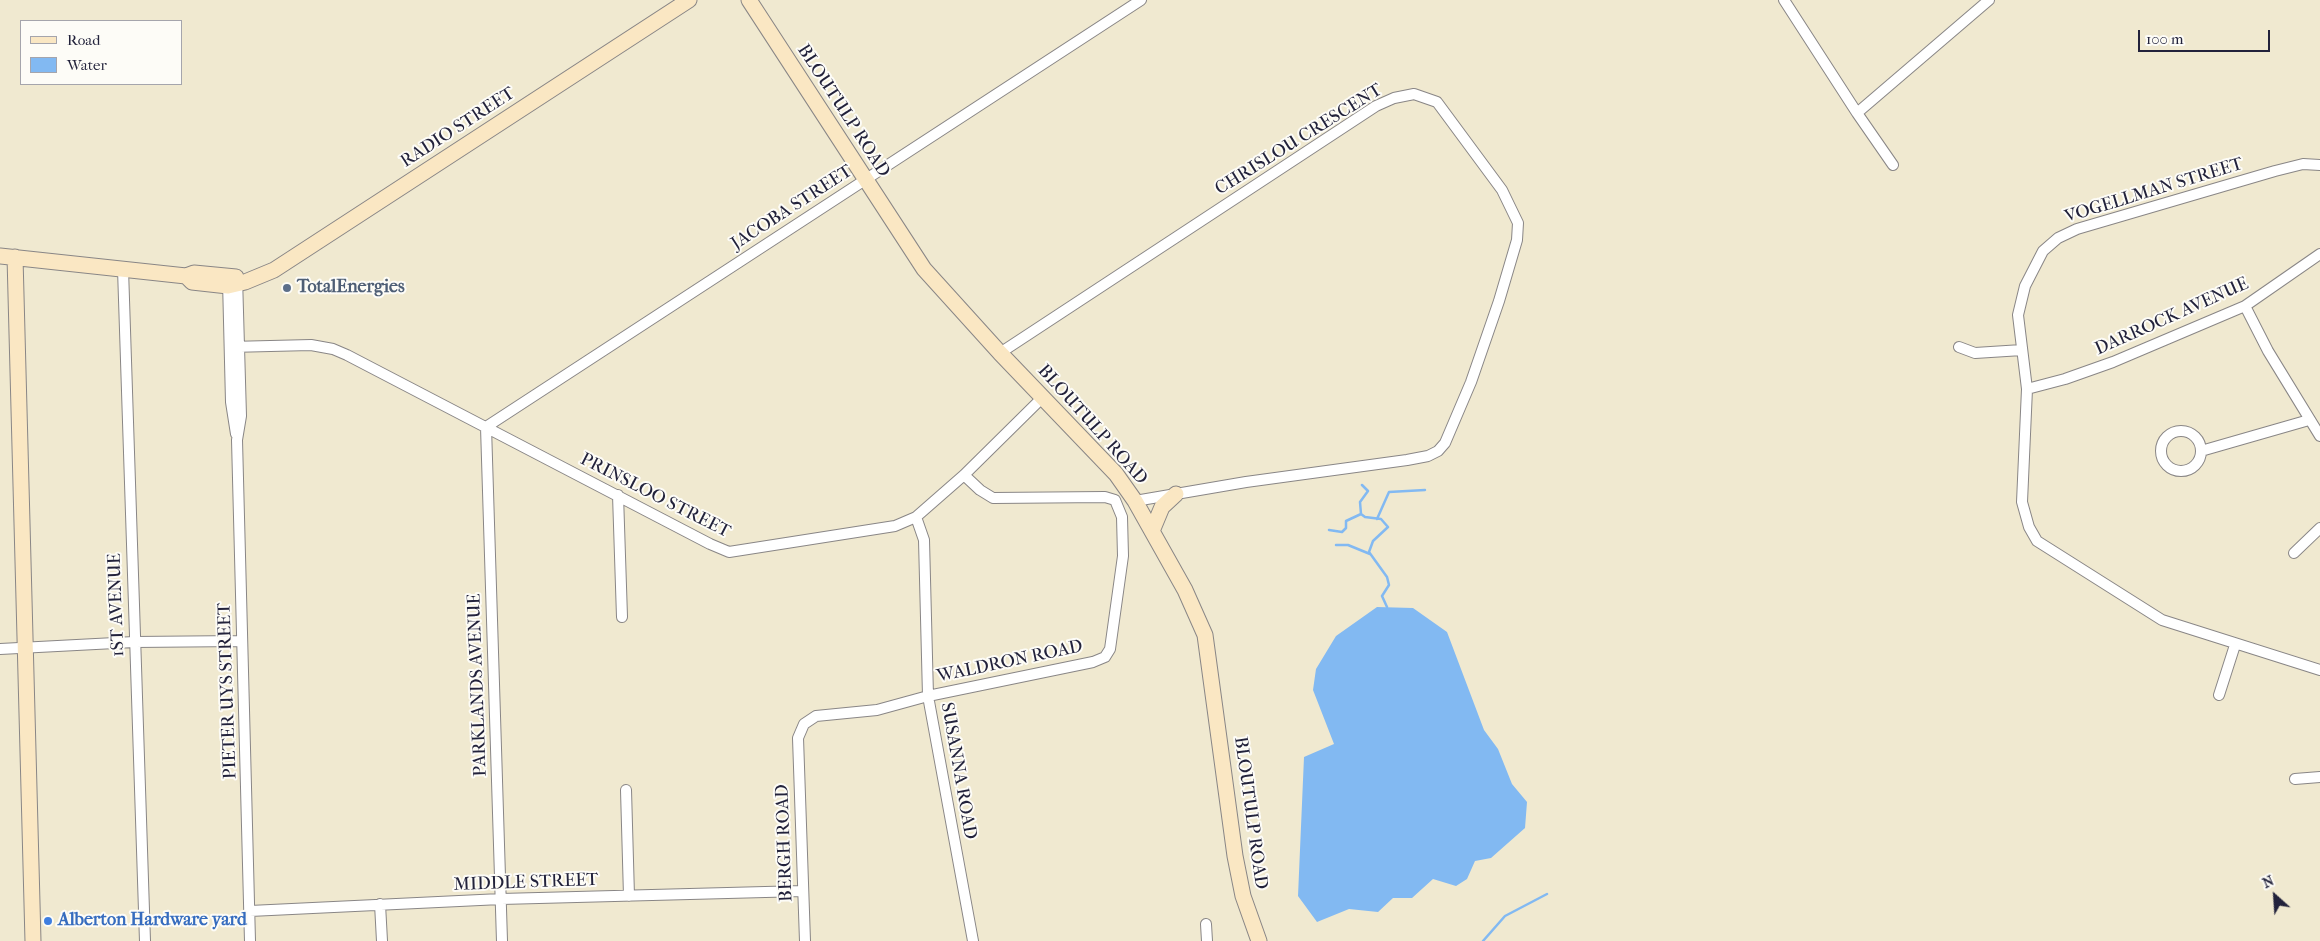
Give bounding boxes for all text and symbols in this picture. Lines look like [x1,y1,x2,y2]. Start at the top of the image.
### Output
legend [20,20,182,85]
scale bar [2140,20,2272,52]
text: 100 m [2146,30,2184,48]
text: Road [67,31,100,49]
street label: BLOUTULP ROAD [792,41,894,181]
text: Water [67,56,107,74]
street label: CHRISLOU CRESCENT [1212,80,1386,200]
street label: RADIO STREET [397,83,519,173]
street label: VOGELLMAN STREET [2062,154,2246,228]
street label: JACOBA STREET [727,161,857,255]
street label: DARROCK AVENUE [2092,273,2252,361]
place label: TotalEnergies [297,277,405,299]
marker: TotalEnergies [281,282,293,294]
street label: BLOUTULP ROAD [1033,361,1151,489]
street label: PRINSLOO STREET [576,449,734,543]
street label: 1ST AVENUE [104,553,130,657]
street label: PARKLANDS AVENUE [464,593,492,777]
street label: PIETER UYS STREET [214,602,242,780]
street label: WALDRON ROAD [935,636,1085,688]
street label: SUSANNA ROAD [935,701,981,841]
street label: BLOUTULP ROAD [1229,735,1271,891]
street label: BERGH ROAD [772,784,798,902]
street label: MIDDLE STREET [453,870,599,896]
north arrow [2250,871,2300,921]
text: N [2260,872,2277,892]
place label: Alberton Hardware yard [58,910,247,932]
marker: Alberton Hardware yard [42,915,54,927]

